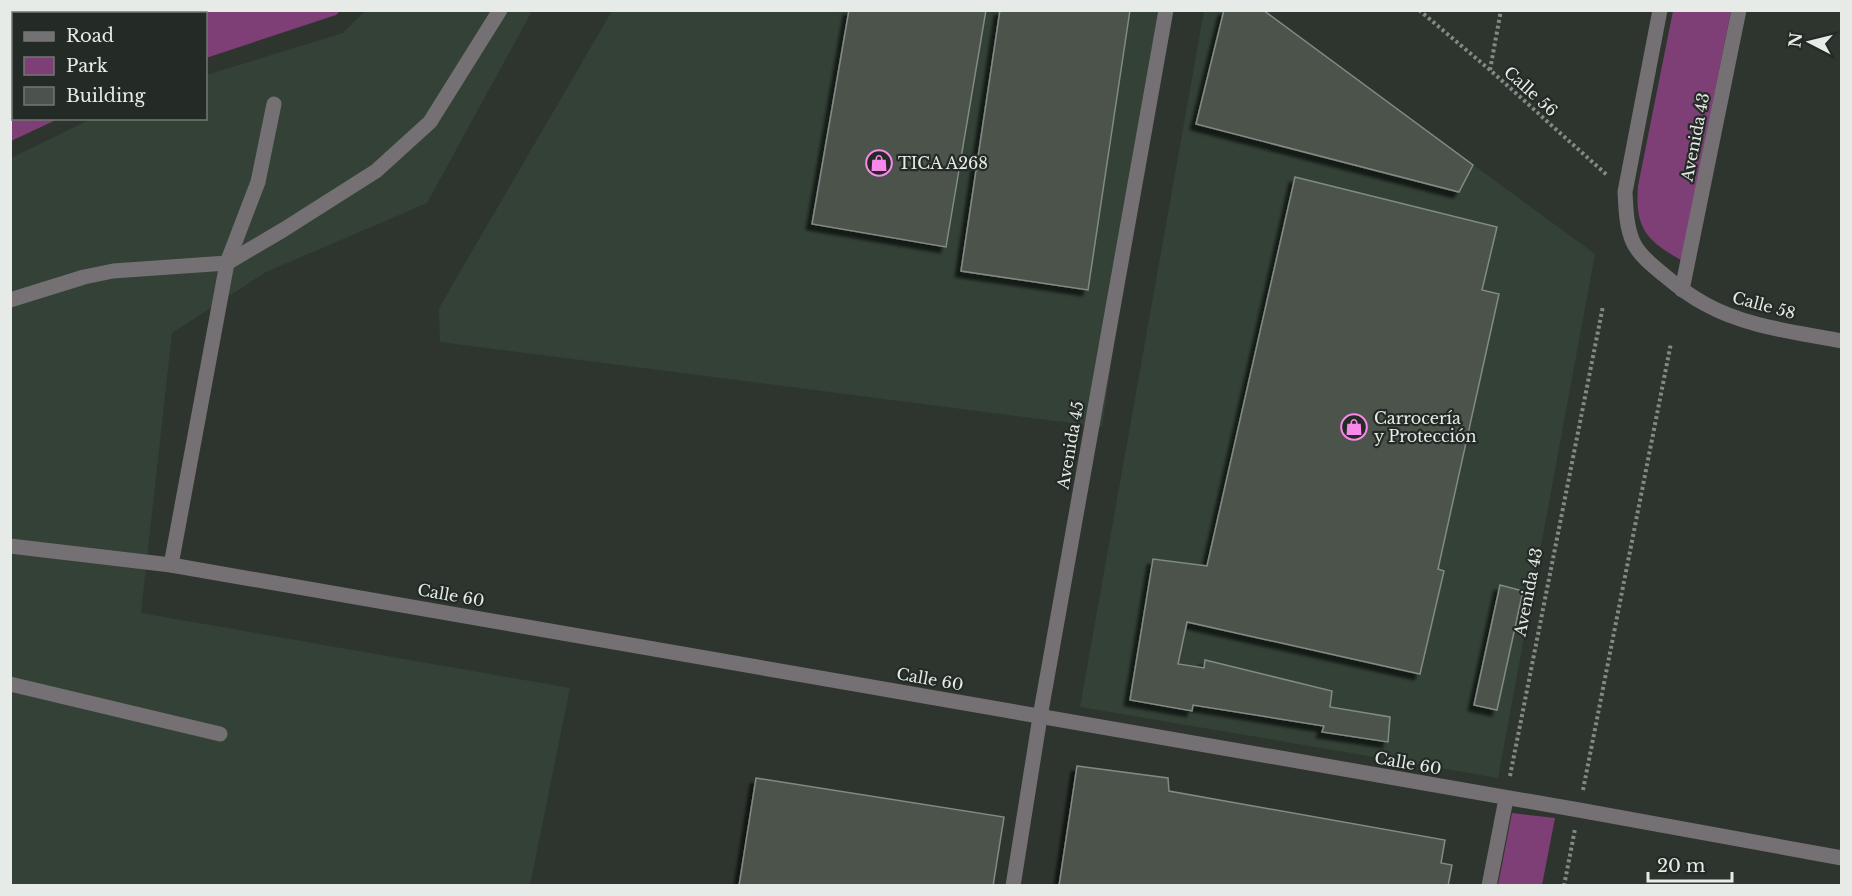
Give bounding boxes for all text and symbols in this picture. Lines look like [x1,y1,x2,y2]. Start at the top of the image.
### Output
legend [12,12,207,120]
north arrow [1780,12,1840,72]
text: Road [66,25,114,47]
text: N [1784,31,1806,49]
text: Park [66,55,108,77]
street label: Calle 56 [1500,62,1562,120]
text: Building [66,85,145,107]
street label: Avenida 43 [1676,91,1713,184]
shop icon: TICA A268 [864,148,894,178]
place label: TICA A268 [898,153,988,173]
street label: Calle 58 [1730,287,1798,323]
street label: Avenida 45 [1052,399,1088,492]
place label: Carrocería y Protección [1374,408,1477,446]
shop icon: Carrocería y Protección [1339,412,1369,442]
street label: Avenida 43 [1509,546,1546,639]
street label: Calle 60 [416,579,486,611]
street label: Calle 60 [895,663,965,695]
street label: Calle 60 [1373,747,1443,779]
scale bar [1648,845,1732,883]
text: 20 m [1657,855,1705,877]

